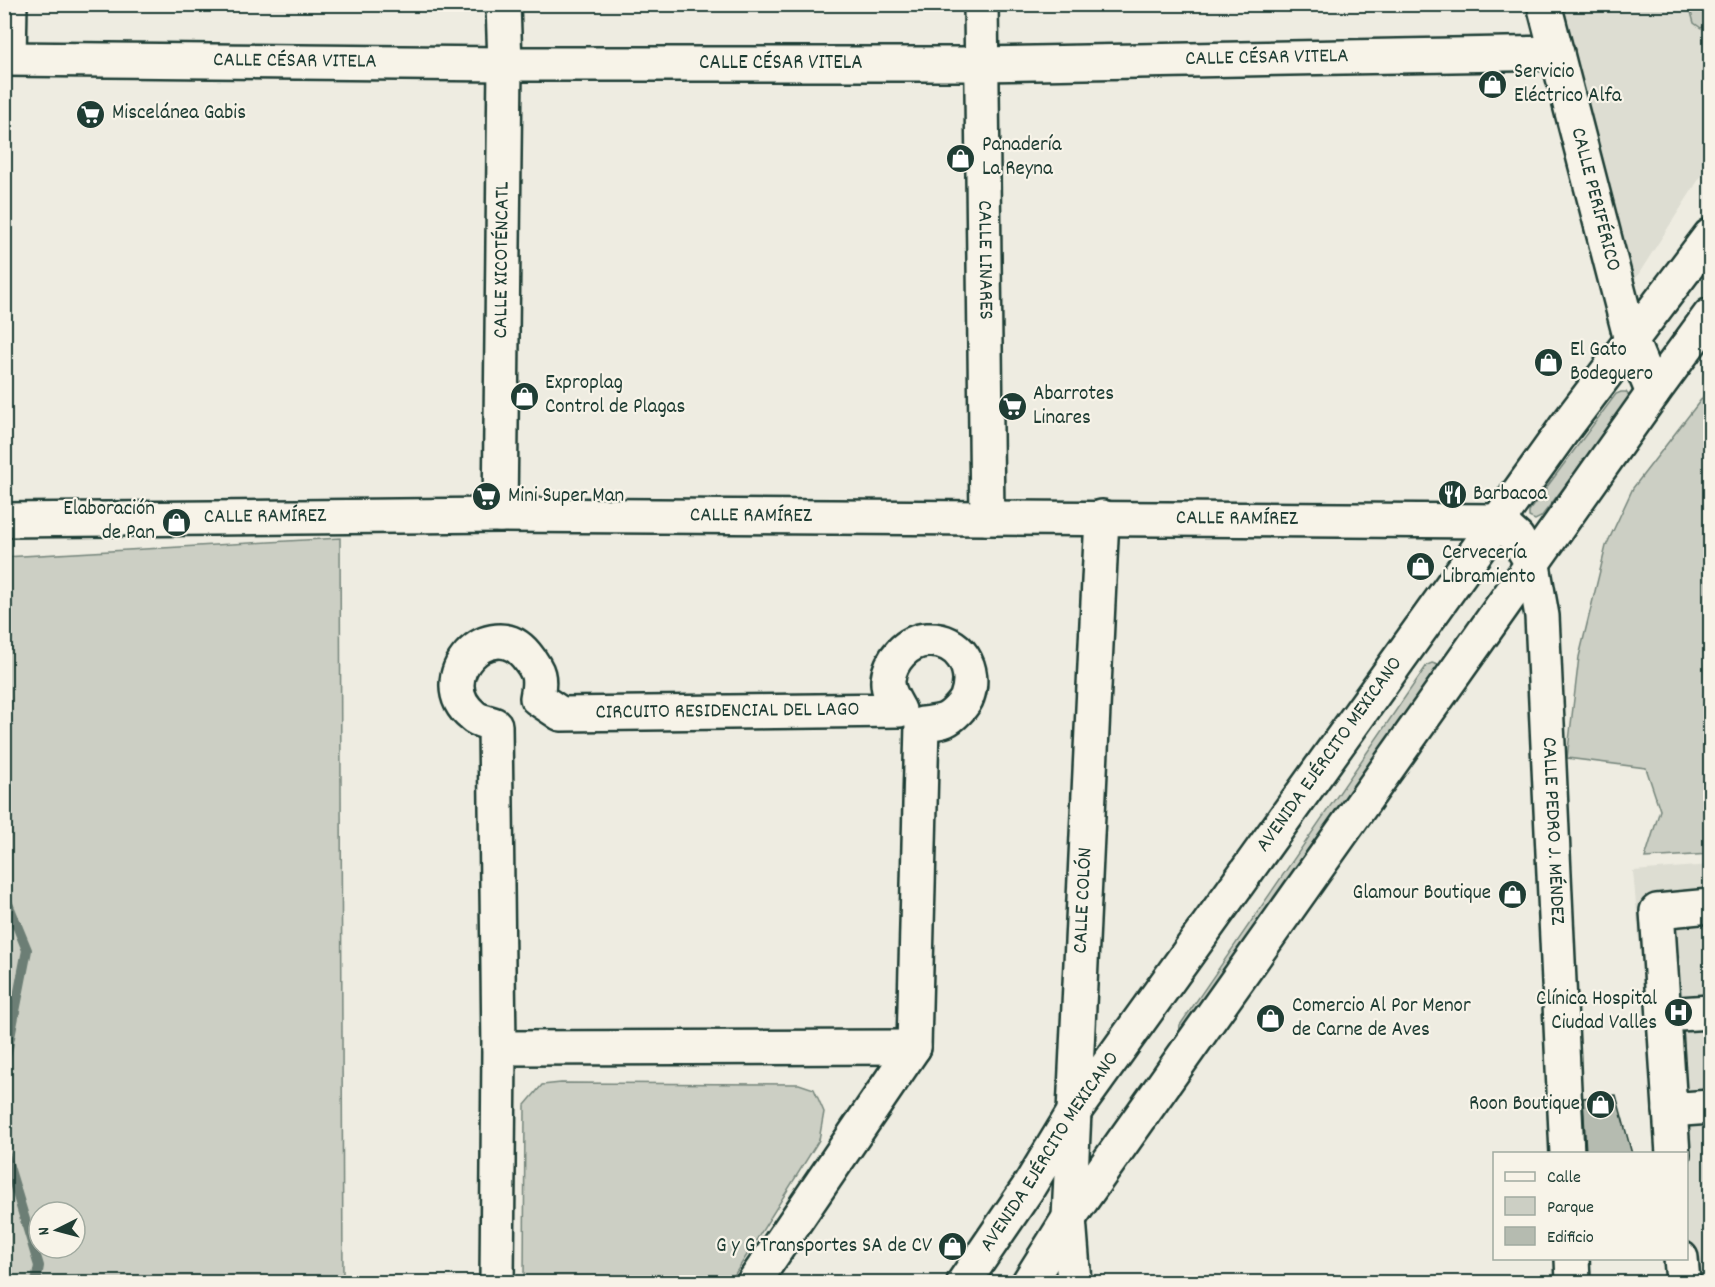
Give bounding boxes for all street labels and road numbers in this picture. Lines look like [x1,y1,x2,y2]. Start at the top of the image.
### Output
street label: CALLE CÉSAR VITELA [1185,42,1349,75]
street label: CALLE CÉSAR VITELA [213,46,377,78]
street label: CALLE CÉSAR VITELA [699,49,863,79]
street label: CALLE PERIFÉRICO [1562,124,1628,275]
street label: CALLE XICOTÉNCATL [487,181,519,339]
street label: CALLE LINARES [968,200,1000,320]
street label: CALLE RAMÍREZ [690,501,813,532]
street label: CALLE RAMÍREZ [204,502,327,533]
street label: CALLE RAMÍREZ [1176,504,1299,535]
street label: AVENIDA EJÉRCITO MEXICANO [1250,651,1411,859]
street label: CIRCUITO RESIDENCIAL DEL LAGO [595,695,860,729]
street label: CALLE PEDRO J. MÉNDEZ [1533,736,1571,927]
street label: CALLE COLÓN [1066,847,1101,954]
street label: AVENIDA EJÉRCITO MEXICANO [973,1046,1127,1258]

